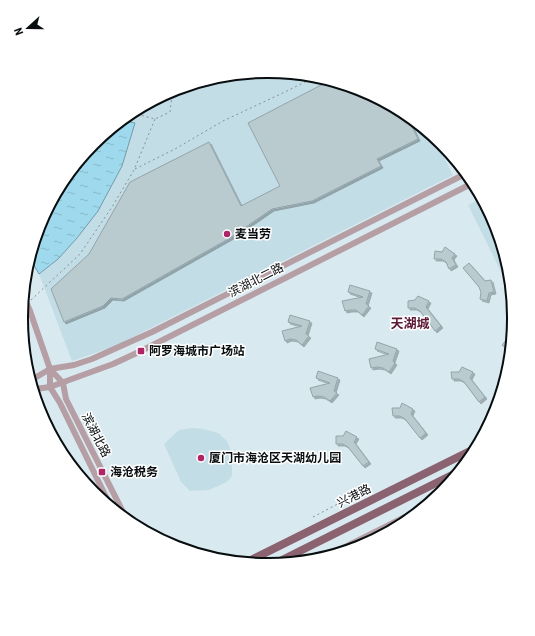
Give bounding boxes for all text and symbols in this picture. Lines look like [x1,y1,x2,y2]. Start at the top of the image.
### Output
north arrow [8,8,48,48]
text: N [12,26,26,37]
place label: 麦当劳 [235,227,271,241]
marker: 麦当劳 [222,229,232,239]
street label: 滨湖北二路 [226,260,286,300]
district label: 天湖城 [390,316,430,331]
place label: 阿罗海城市广场站 [149,344,245,358]
marker: 阿罗海城市广场站 [136,346,146,356]
street label: 滨湖北路 [79,410,113,460]
place label: 厦门市海沧区天湖幼儿园 [209,451,341,465]
marker: 厦门市海沧区天湖幼儿园 [196,453,206,463]
place label: 海沧税务 [110,465,158,479]
marker: 海沧税务 [97,467,107,477]
street label: 兴港路 [335,482,373,510]

